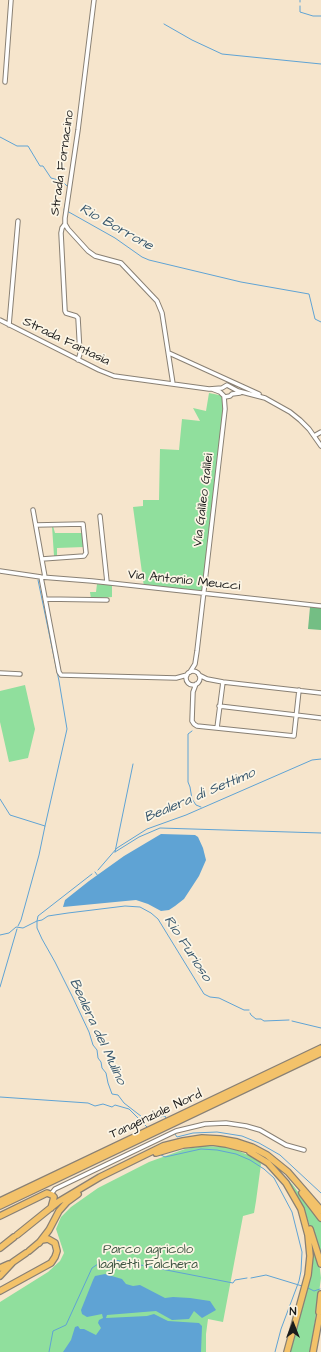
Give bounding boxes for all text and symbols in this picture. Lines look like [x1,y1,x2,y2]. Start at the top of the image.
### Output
street label: Strada Fornacino [48,109,78,217]
water label: Rio Borrone [76,201,156,255]
street label: Strada Fantasia [20,314,112,370]
street label: Via Galileo Galilei [191,452,217,548]
street label: Via Antonio Meucci [127,567,241,595]
water label: Bealera di Settimo [142,765,258,827]
water label: Rio Furioso [160,913,214,985]
water label: Bealera del Mulino [65,976,129,1088]
street label: Tangenziale Nord [107,1087,205,1143]
park label: Parco agricolo laghetti Falchera [98,1242,198,1273]
north arrow [273,1304,313,1344]
text: N [290,1304,296,1319]

